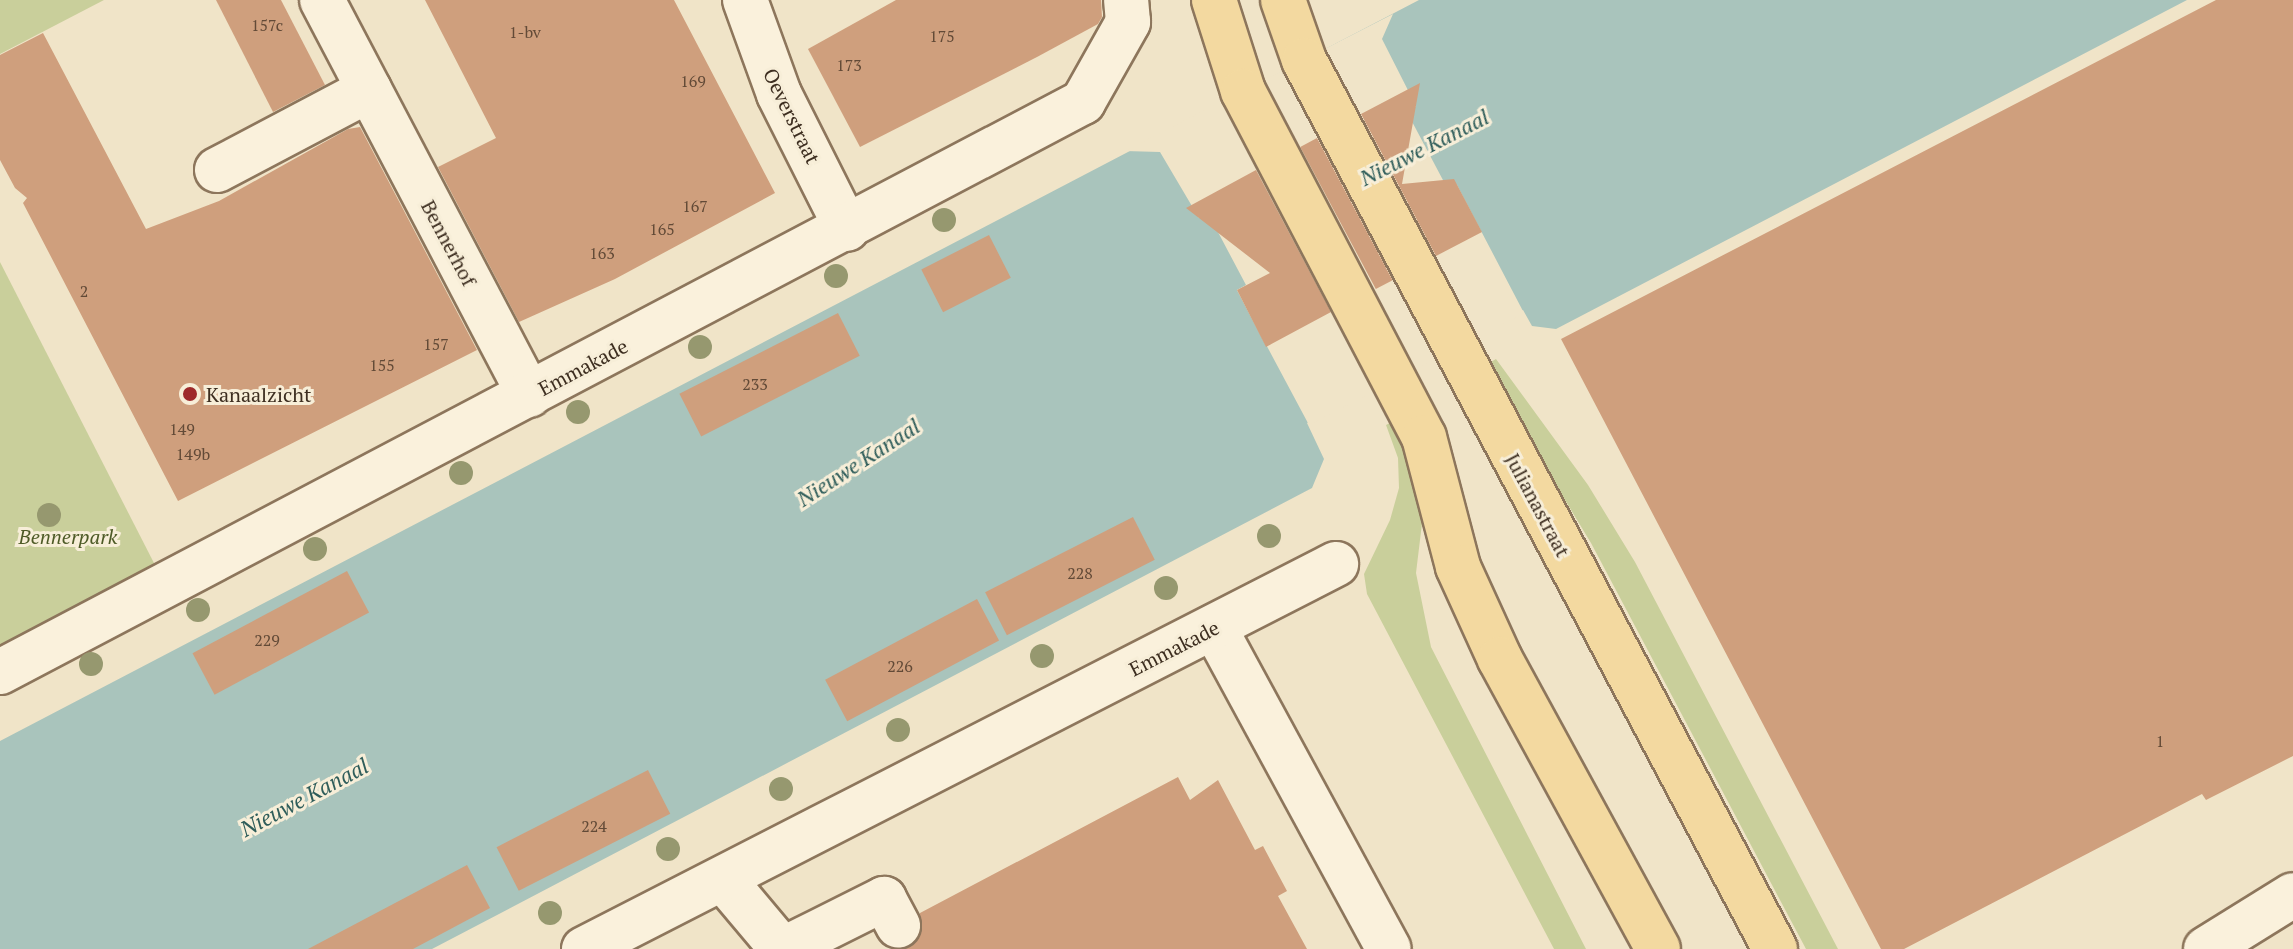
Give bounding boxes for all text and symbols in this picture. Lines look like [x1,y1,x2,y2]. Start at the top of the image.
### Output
house number: 157c [251,15,283,35]
house number: 1-bv [509,22,541,42]
house number: 175 [929,26,955,46]
house number: 173 [836,55,862,75]
street label: Oeverstraat [759,64,825,168]
house number: 169 [680,71,706,91]
water label: Nieuwe Kanaal [1355,103,1493,191]
street label: Bennerhof [416,196,482,290]
house number: 167 [682,196,708,216]
house number: 165 [649,219,675,239]
house number: 163 [589,243,615,263]
house number: 2 [80,281,88,301]
street label: Emmakade [534,333,632,401]
house number: 157 [423,334,449,354]
house number: 155 [369,355,395,375]
house number: 233 [742,374,768,394]
place label: Kanaalzicht [206,382,311,406]
marker: Kanaalzicht [181,385,199,403]
water label: Nieuwe Kanaal [792,412,924,512]
house number: 149 [169,419,195,439]
house number: 149b [176,444,210,464]
street label: Julianastraat [1501,449,1575,561]
park label: Bennerpark [19,524,117,548]
house number: 228 [1067,563,1093,583]
street label: Emmakade [1125,615,1223,681]
house number: 229 [254,630,280,650]
house number: 226 [887,656,913,676]
house number: 1 [2156,731,2164,751]
water label: Nieuwe Kanaal [235,752,373,842]
house number: 224 [581,816,607,836]

